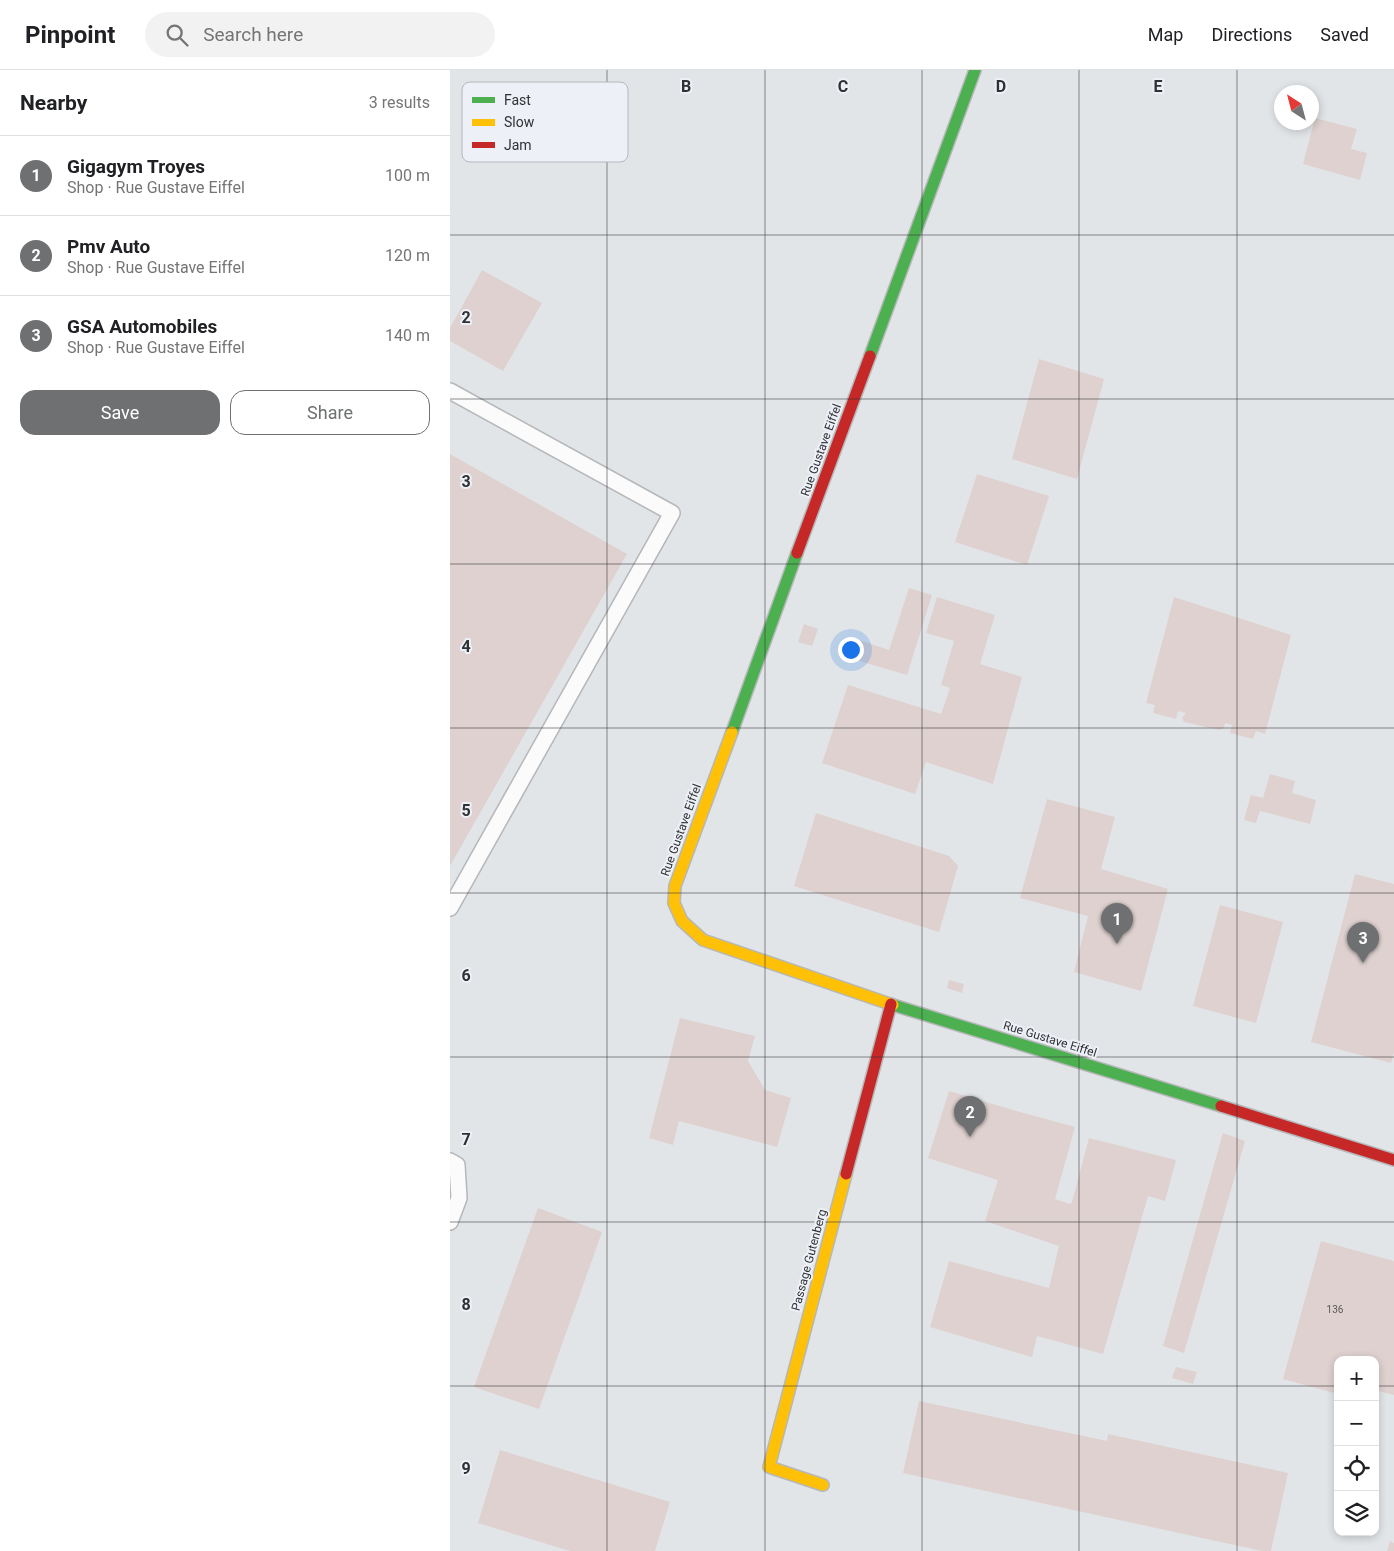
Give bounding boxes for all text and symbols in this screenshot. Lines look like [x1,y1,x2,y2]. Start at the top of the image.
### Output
search box [145,12,495,57]
text: Pinpoint [25,21,115,49]
icon: search [163,21,191,49]
text: Search here [203,23,303,46]
text: Map [1148,24,1183,45]
text: Directions [1211,24,1292,45]
text: Saved [1320,24,1369,45]
text: B [681,77,691,96]
text: C [838,77,848,96]
text: D [996,77,1006,96]
text: E [1154,77,1163,96]
legend [462,82,628,162]
north arrow [1274,85,1319,130]
text: Nearby [20,91,87,115]
text: Fast [504,92,531,108]
text: 3 results [369,93,430,112]
text: Slow [504,114,535,130]
text: Jam [504,137,532,153]
text: Gigagym Troyes [67,155,205,178]
text: 1 [31,166,41,185]
text: 100 m [385,166,430,185]
text: Shop · Rue Gustave Eiffel [67,178,245,197]
text: Pmv Auto [67,235,150,258]
text: 2 [31,246,41,265]
text: 120 m [385,246,430,265]
text: Shop · Rue Gustave Eiffel [67,258,245,277]
text: 2 [461,308,471,327]
text: GSA Automobiles [67,315,217,338]
text: 3 [31,326,41,345]
text: 140 m [385,326,430,345]
text: Shop · Rue Gustave Eiffel [67,338,245,357]
button: Save [20,390,220,435]
button: Share [230,390,430,435]
street label: Rue Gustave Eiffel [798,402,844,498]
text: 3 [461,472,471,491]
text: 4 [461,637,471,656]
your location [838,637,864,663]
street label: Rue Gustave Eiffel [658,782,704,878]
text: 5 [461,801,471,820]
pin: 1 [1101,903,1133,944]
pin: 3 [1347,922,1379,963]
text: 6 [461,966,471,985]
street label: Rue Gustave Eiffel [1002,1018,1098,1060]
pin: 2 [954,1096,986,1137]
text: 7 [461,1130,471,1149]
street label: Passage Gutenberg [789,1208,829,1312]
text: 8 [461,1295,471,1314]
house number: 136 [1327,1304,1344,1315]
map controls [1334,1356,1379,1536]
button: + [1334,1356,1379,1401]
button: − [1334,1401,1379,1446]
button: locate [1334,1446,1379,1491]
text: 9 [461,1459,471,1478]
button: layers [1334,1491,1379,1536]

